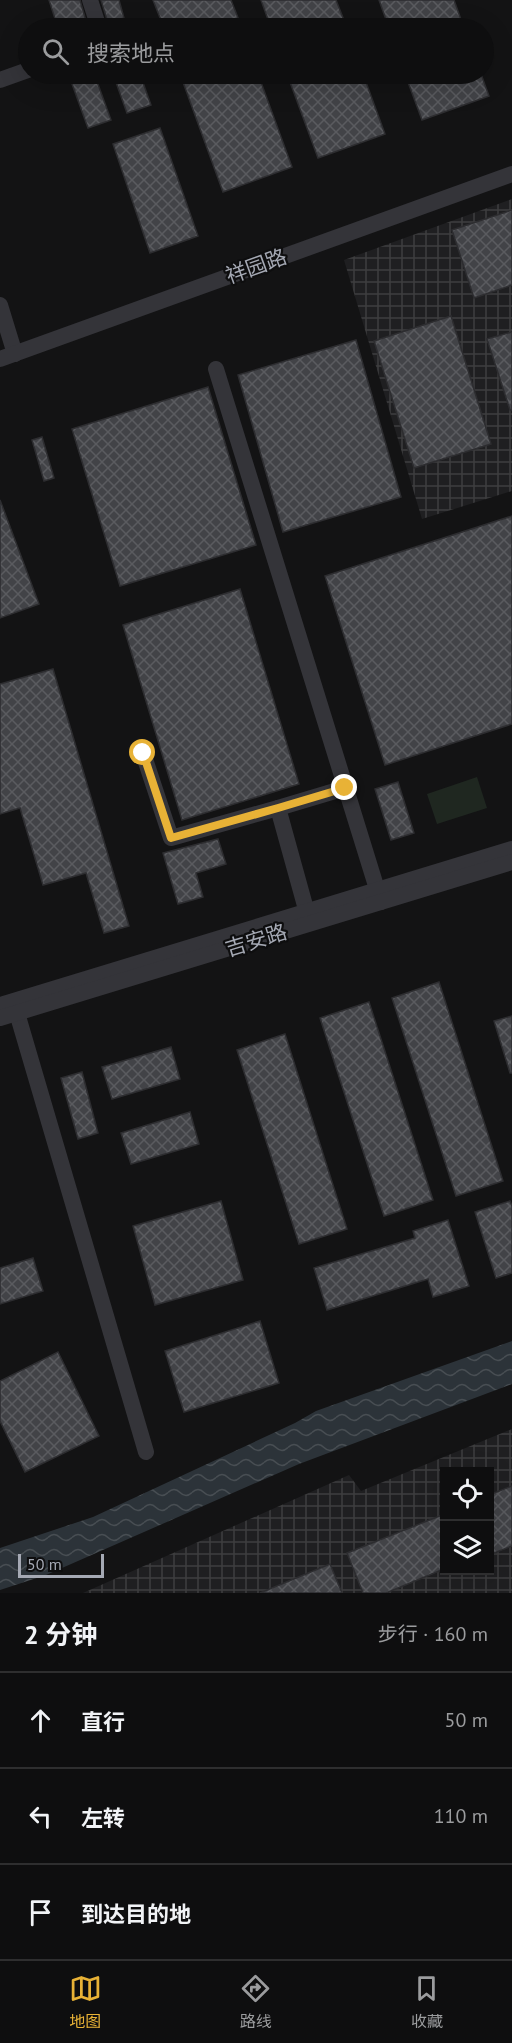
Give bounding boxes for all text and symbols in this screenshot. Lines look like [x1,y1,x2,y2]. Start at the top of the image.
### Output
search box [18,18,494,84]
icon: search [39,35,72,68]
text: 搜索地点 [87,39,175,67]
street label: 祥园路 [222,243,290,289]
route start [129,739,155,765]
route end [331,774,357,800]
street label: 吉安路 [222,918,290,962]
map controls [440,1467,494,1575]
button: locate [440,1467,494,1521]
button: layers [440,1521,494,1575]
scale bar [18,1551,104,1578]
text: 50 m [27,1554,62,1574]
text: 2 分钟 [24,1618,97,1651]
text: 步行 · 160 m [378,1621,488,1647]
icon: ahead [24,1704,57,1737]
text: 50 m [445,1707,488,1733]
text: 直行 [81,1708,125,1736]
icon: left [24,1800,57,1833]
text: 110 m [434,1803,488,1829]
text: 左转 [81,1804,125,1832]
icon: arrive [24,1896,57,1929]
text: 到达目的地 [81,1900,191,1928]
tab: 地图 [69,1972,102,2032]
tab: 路线 [239,1972,272,2032]
tab: 收藏 [410,1972,443,2032]

